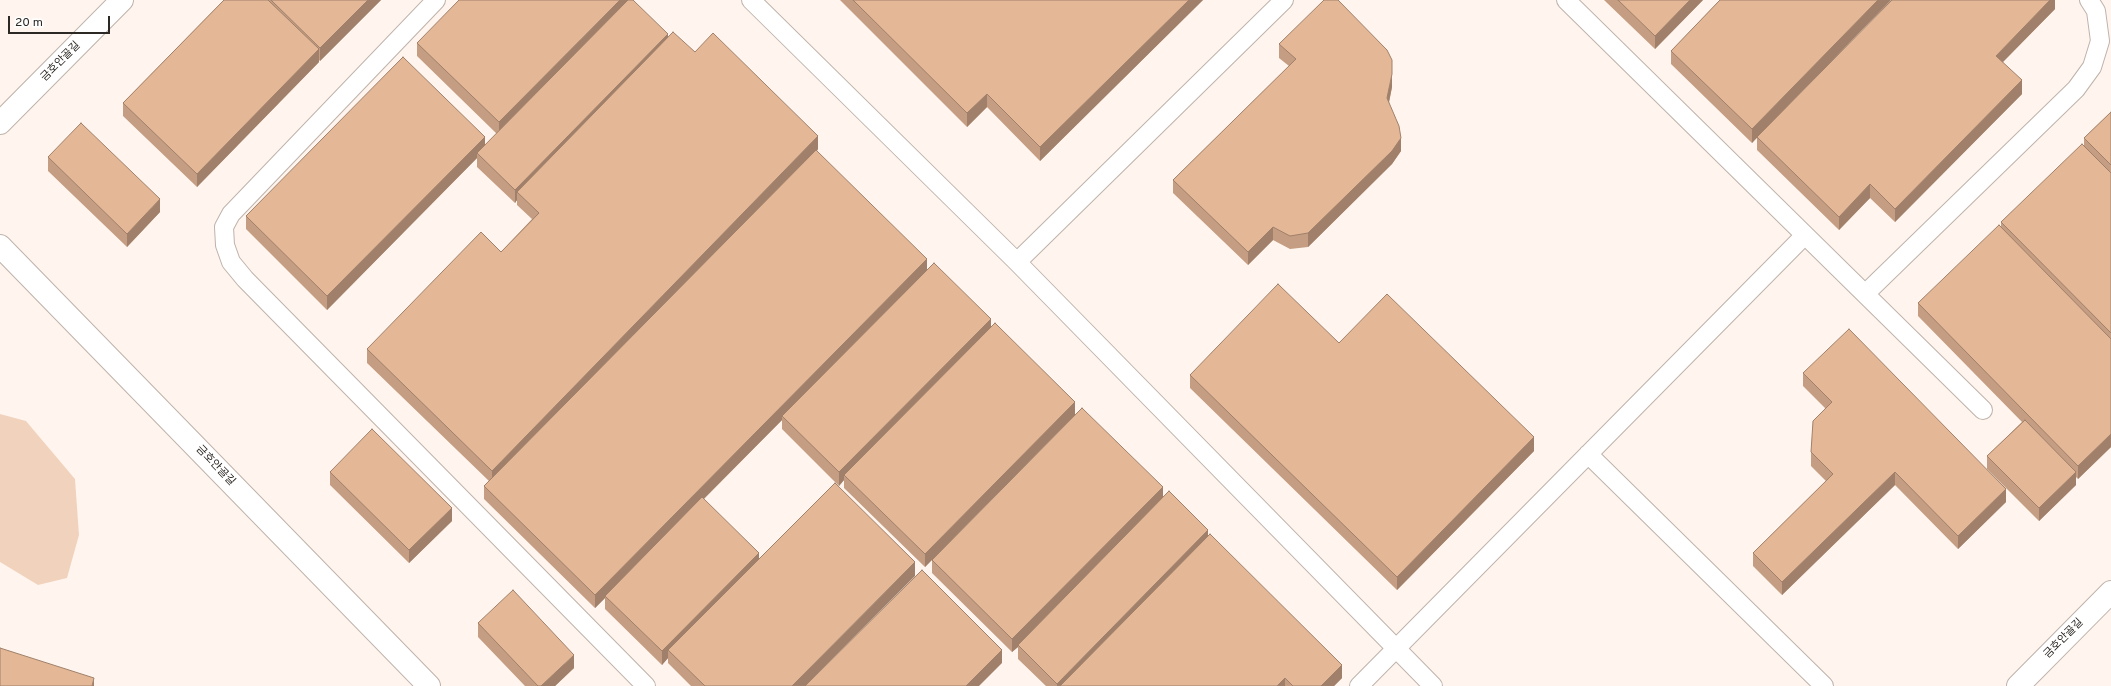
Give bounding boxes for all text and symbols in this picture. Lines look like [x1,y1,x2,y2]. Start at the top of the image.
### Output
scale bar [10,8,112,34]
text: 20 m [15,15,43,31]
street label: 금호안골길 [38,39,84,85]
street label: 금호안골길 [193,443,237,489]
street label: 금호안골길 [2041,616,2087,662]

